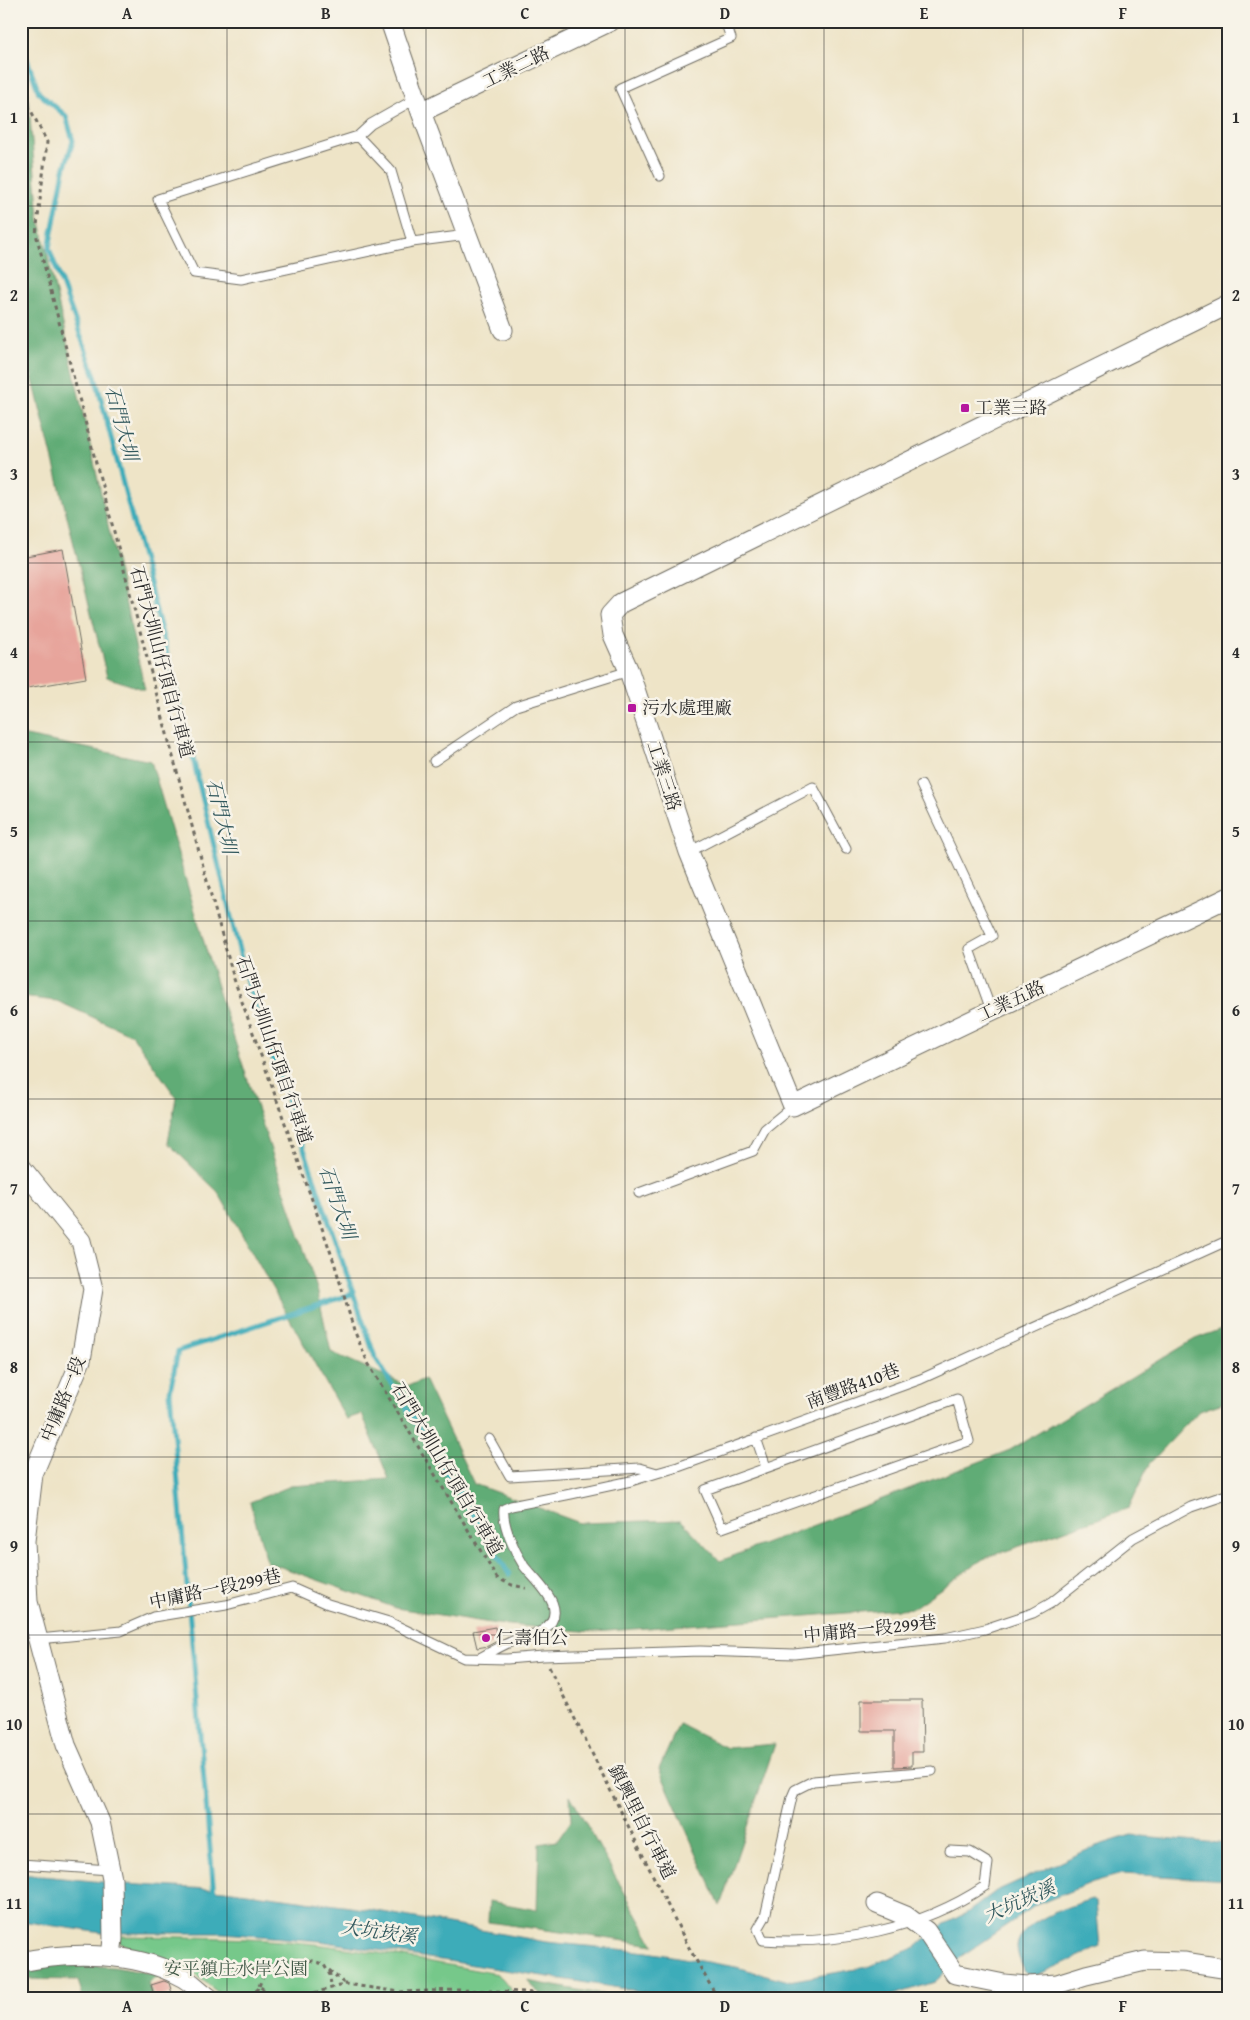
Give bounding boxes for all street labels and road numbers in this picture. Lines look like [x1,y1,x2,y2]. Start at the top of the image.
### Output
street label: 工業二路 [478,39,554,94]
street label: 石門大圳山仔頂自行車道 [124,563,201,761]
street label: 工業三路 [641,737,688,814]
street label: 石門大圳山仔頂自行車道 [229,952,319,1148]
street label: 工業五路 [972,973,1049,1028]
street label: 中庸路一段 [33,1352,92,1446]
street label: 南豐路410巷 [802,1356,903,1415]
street label: 石門大圳山仔頂自行車道 [385,1377,510,1561]
street label: 中庸路一段299巷 [147,1561,283,1616]
street label: 中庸路一段299巷 [802,1608,938,1649]
street label: 鎮興里自行車道 [602,1760,683,1884]

